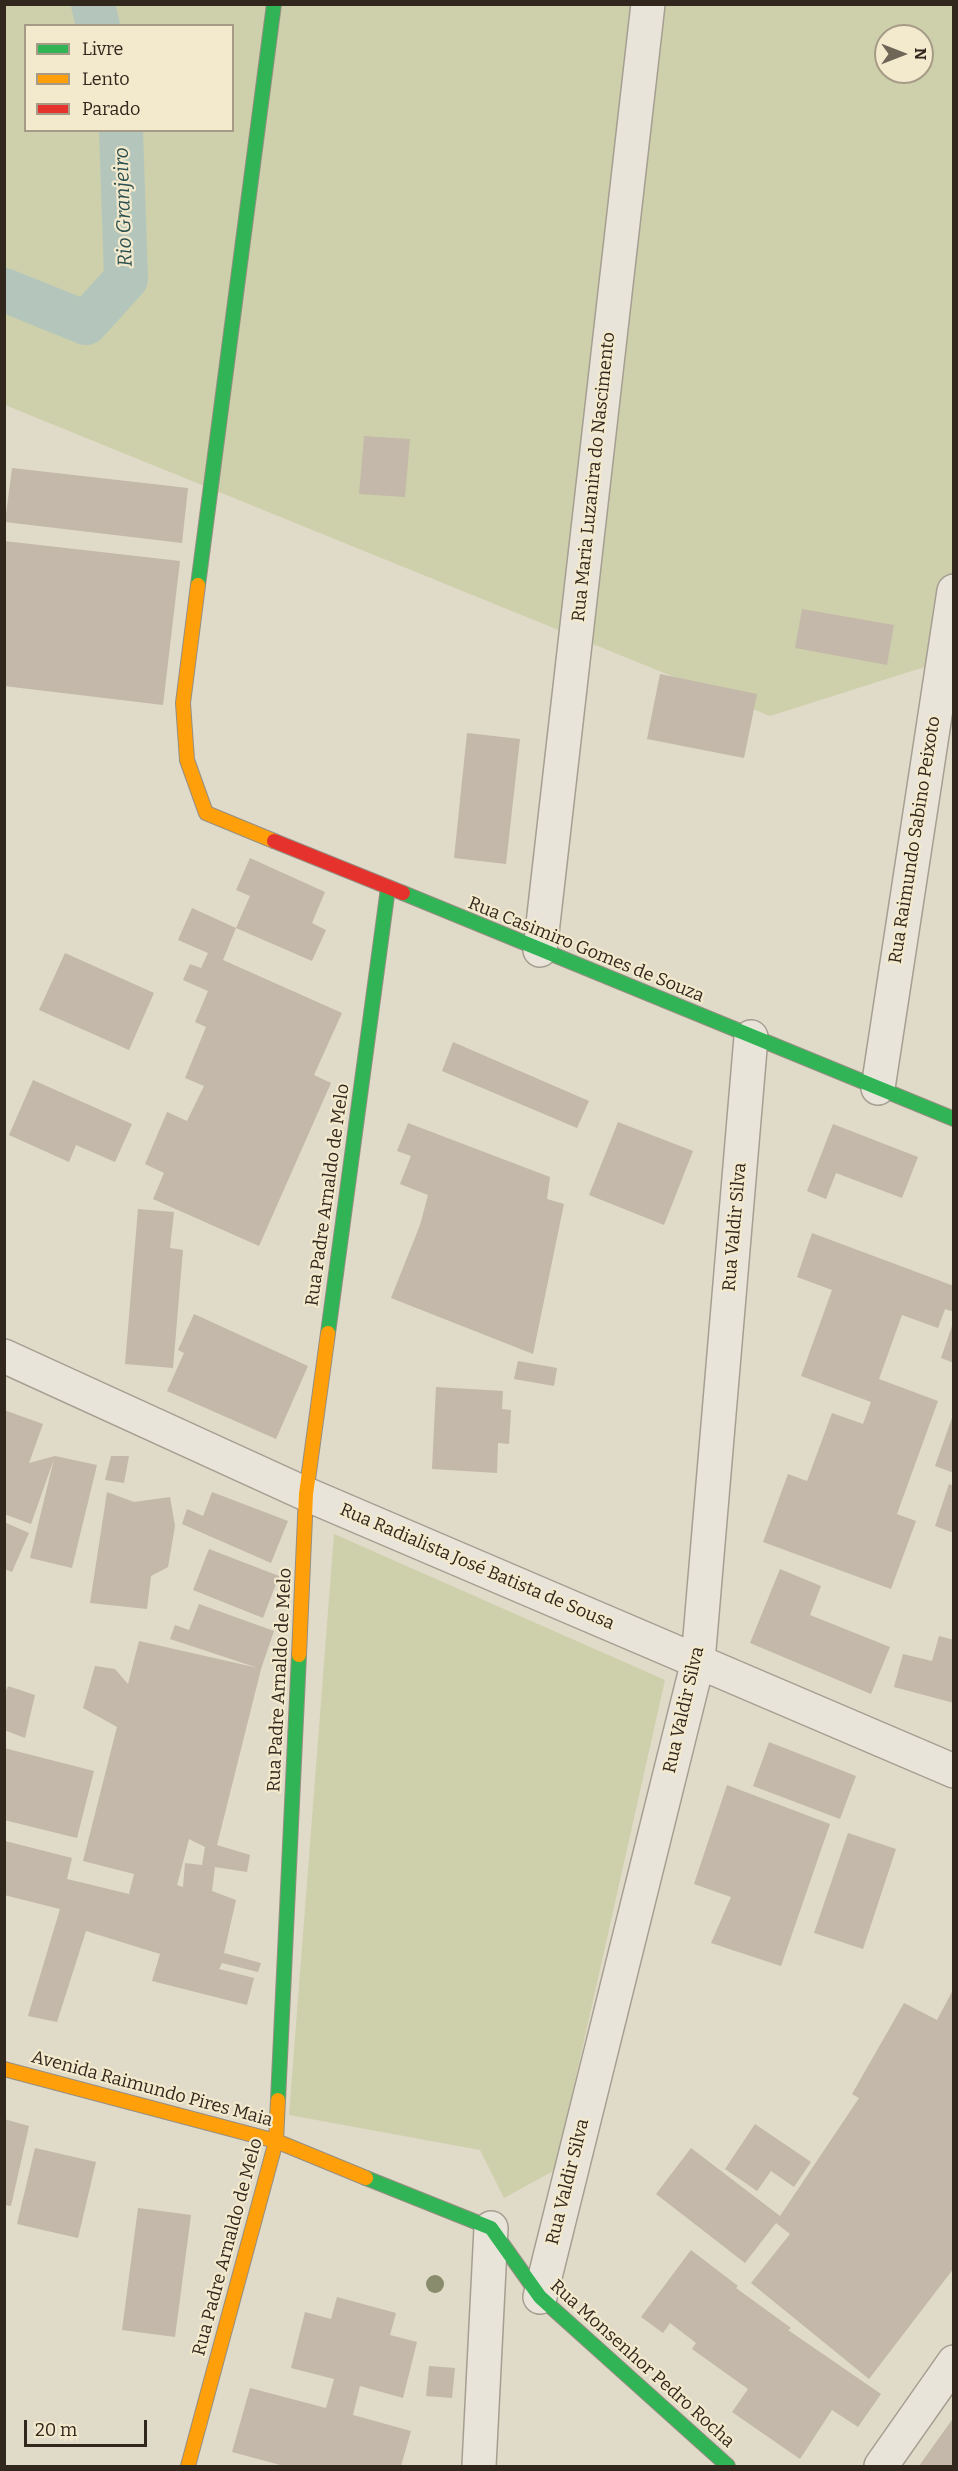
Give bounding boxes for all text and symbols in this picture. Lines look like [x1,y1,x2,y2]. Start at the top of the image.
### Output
legend [24,24,234,132]
north arrow [874,24,934,84]
text: Livre [82,38,123,60]
text: N [911,48,930,60]
text: Lento [82,68,130,90]
text: Parado [82,98,140,120]
water label: Rio Granjeiro [110,147,138,267]
street label: Rua Maria Luzanira do Nascimento [568,331,620,623]
street label: Rua Raimundo Sabino Peixoto [885,715,945,965]
street label: Rua Casimiro Gomes de Souza [465,893,707,1007]
street label: Rua Padre Arnaldo de Melo [302,1082,354,1308]
street label: Rua Valdir Silva [719,1162,751,1292]
street label: Rua Radialista José Batista de Sousa [336,1499,618,1635]
street label: Rua Padre Arnaldo de Melo [263,1567,297,1793]
street label: Rua Valdir Silva [659,1645,709,1775]
street label: Avenida Raimundo Pires Maia [29,2046,275,2132]
street label: Rua Valdir Silva [542,2117,594,2247]
street label: Rua Padre Arnaldo de Melo [189,2136,267,2358]
street label: Rua Monsenhor Pedro Rocha [545,2275,739,2453]
scale bar [27,2408,150,2446]
text: 20 m [35,2419,77,2441]

